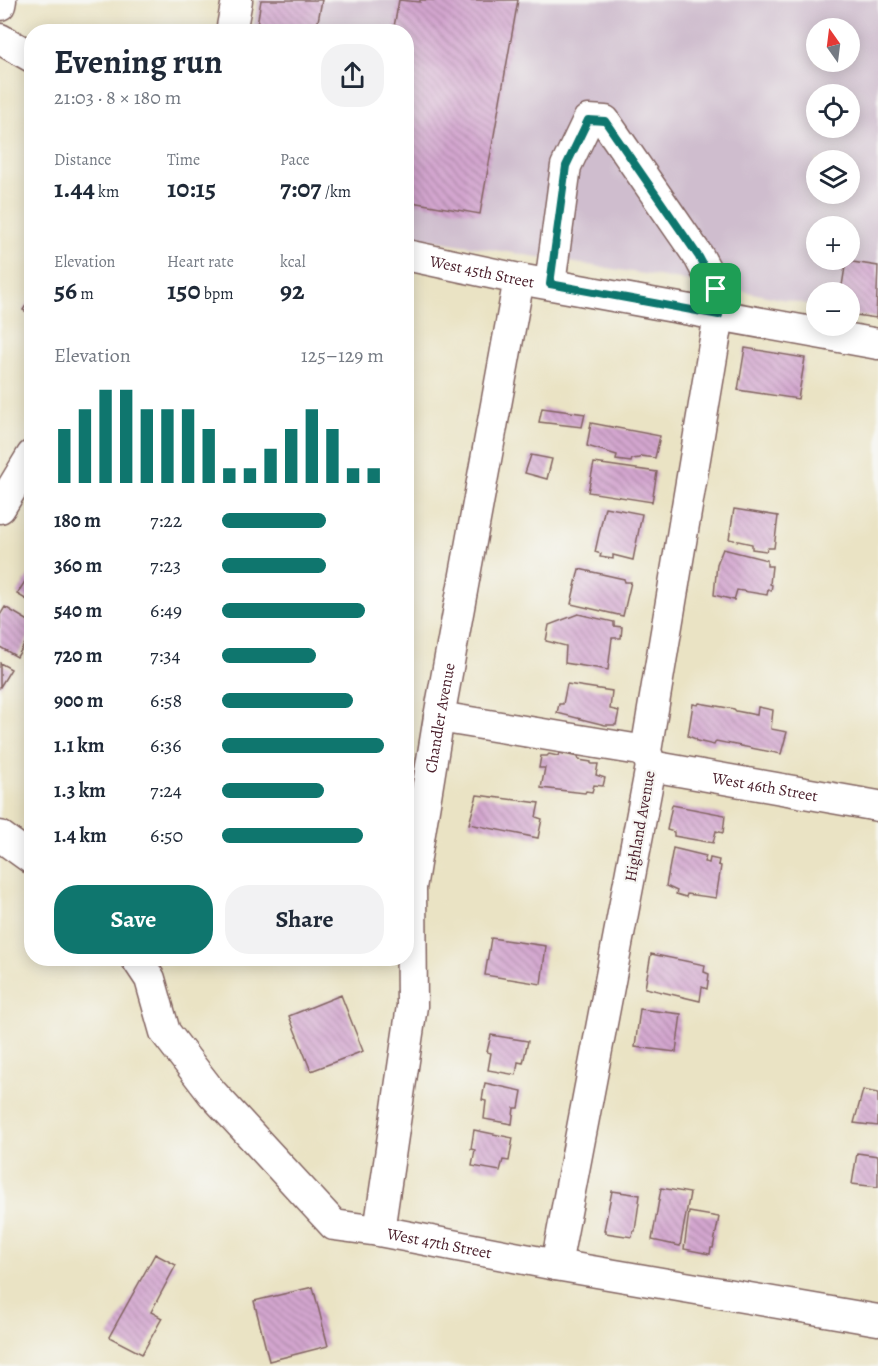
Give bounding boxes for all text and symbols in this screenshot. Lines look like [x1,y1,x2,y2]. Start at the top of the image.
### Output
north arrow [806,18,860,72]
map controls [806,18,860,336]
text: Evening run [54,39,223,84]
button: share [321,44,384,107]
text: 21:03 · 8 × 180 m [54,84,182,111]
button: locate [806,84,860,138]
text: Distance [54,149,111,171]
text: Time [167,149,200,171]
text: Pace [280,149,310,171]
button: layers [806,150,860,204]
text: 1.44 [54,171,95,206]
text: 10:15 [167,171,216,206]
text: 7:07 [280,171,321,206]
text: km [95,181,119,203]
text: /km [321,181,351,203]
button: + [806,216,860,270]
street label: West 45th Street [427,250,536,294]
text: Elevation [54,251,115,273]
text: Heart rate [167,251,234,273]
text: kcal [280,251,306,273]
pin [690,263,741,314]
icon: arrive [699,272,732,305]
text: 56 [54,273,77,308]
text: 150 [167,273,201,308]
text: 92 [280,273,305,308]
button: − [806,282,860,336]
text: m [77,283,94,305]
text: bpm [201,283,234,305]
text: Elevation [54,342,131,369]
text: 125–129 m [301,342,384,369]
text: 180 m [54,507,101,534]
text: 7:22 [150,507,182,534]
text: 360 m [54,552,102,579]
text: 7:23 [150,552,181,579]
text: 540 m [54,597,102,624]
text: 6:49 [150,597,182,624]
text: 720 m [54,642,103,669]
text: 7:34 [150,642,181,669]
street label: Chandler Avenue [420,661,461,775]
text: 900 m [54,687,104,714]
text: 6:58 [150,687,182,714]
text: 1.1 km [54,732,104,759]
text: 6:36 [150,732,182,759]
street label: West 46th Street [710,767,820,807]
street label: Highland Avenue [619,769,661,883]
text: 1.3 km [54,777,106,804]
text: 7:24 [150,777,182,804]
text: 1.4 km [54,822,107,849]
text: 6:50 [150,822,183,849]
button: Save [54,885,213,954]
button: Share [225,885,384,954]
street label: West 47th Street [384,1223,493,1264]

